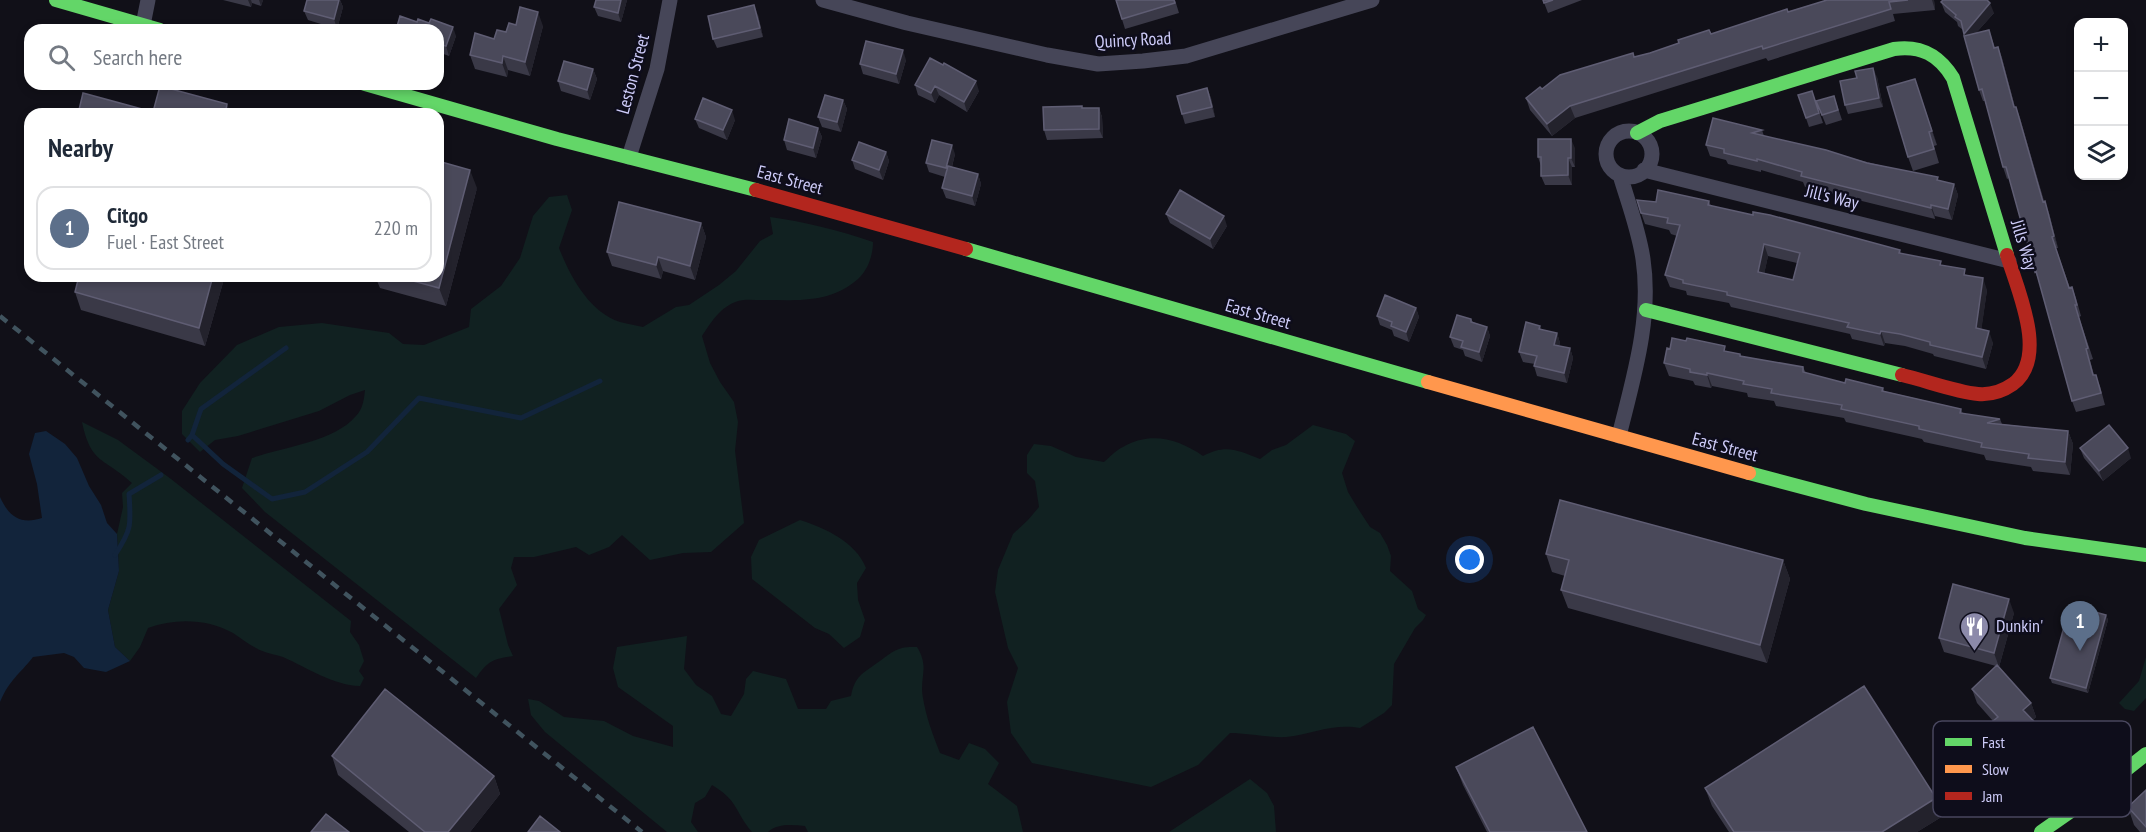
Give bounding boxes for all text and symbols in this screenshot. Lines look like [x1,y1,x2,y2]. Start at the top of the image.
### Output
map controls [2074,18,2128,180]
button: + [2074,18,2128,72]
search box [24,24,444,90]
street label: Quincy Road [1094,26,1172,53]
street label: Leston Street [611,31,654,116]
icon: search [45,41,78,74]
text: Search here [93,43,182,71]
button: − [2074,72,2128,126]
button: layers [2074,126,2128,180]
text: Nearby [48,131,113,164]
street label: East Street [755,160,826,199]
street label: Jill's Way [1802,179,1861,214]
text: Citgo [107,201,148,229]
text: 1 [65,215,74,241]
text: 220 m [374,215,418,241]
street label: Jills Way [2006,216,2043,273]
text: Fuel · East Street [107,229,224,255]
street label: East Street [1223,293,1294,334]
street label: East Street [1690,427,1761,466]
your location [1455,545,1484,574]
pin: 1 [2060,602,2100,651]
restaurant icon: Dunkin' [1959,610,1991,652]
place label: Dunkin' [1996,614,2043,637]
legend [1933,721,2131,817]
text: Fast [1982,732,2005,752]
text: Slow [1982,759,2009,779]
text: Jam [1981,786,2003,806]

